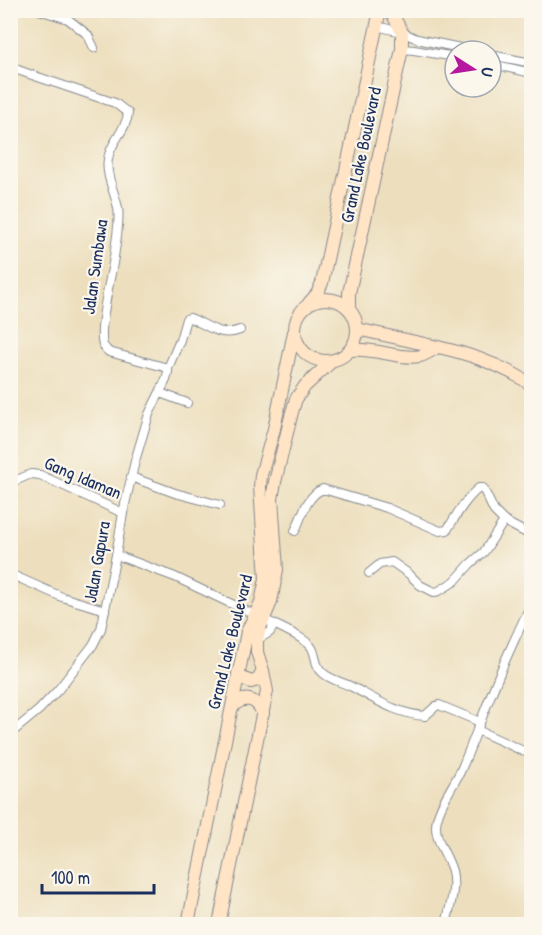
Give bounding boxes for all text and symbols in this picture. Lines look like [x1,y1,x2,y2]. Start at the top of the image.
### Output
north arrow [443,39,503,99]
text: U [476,66,499,79]
street label: Grand Lake Boulevard [334,85,387,225]
street label: Jalan Sumbawa [75,218,114,316]
street label: Gang Idaman [41,450,126,505]
street label: Jalan Gapura [77,519,116,605]
street label: Grand Lake Boulevard [201,572,258,712]
scale bar [42,857,154,895]
text: 100 m [51,865,90,890]

